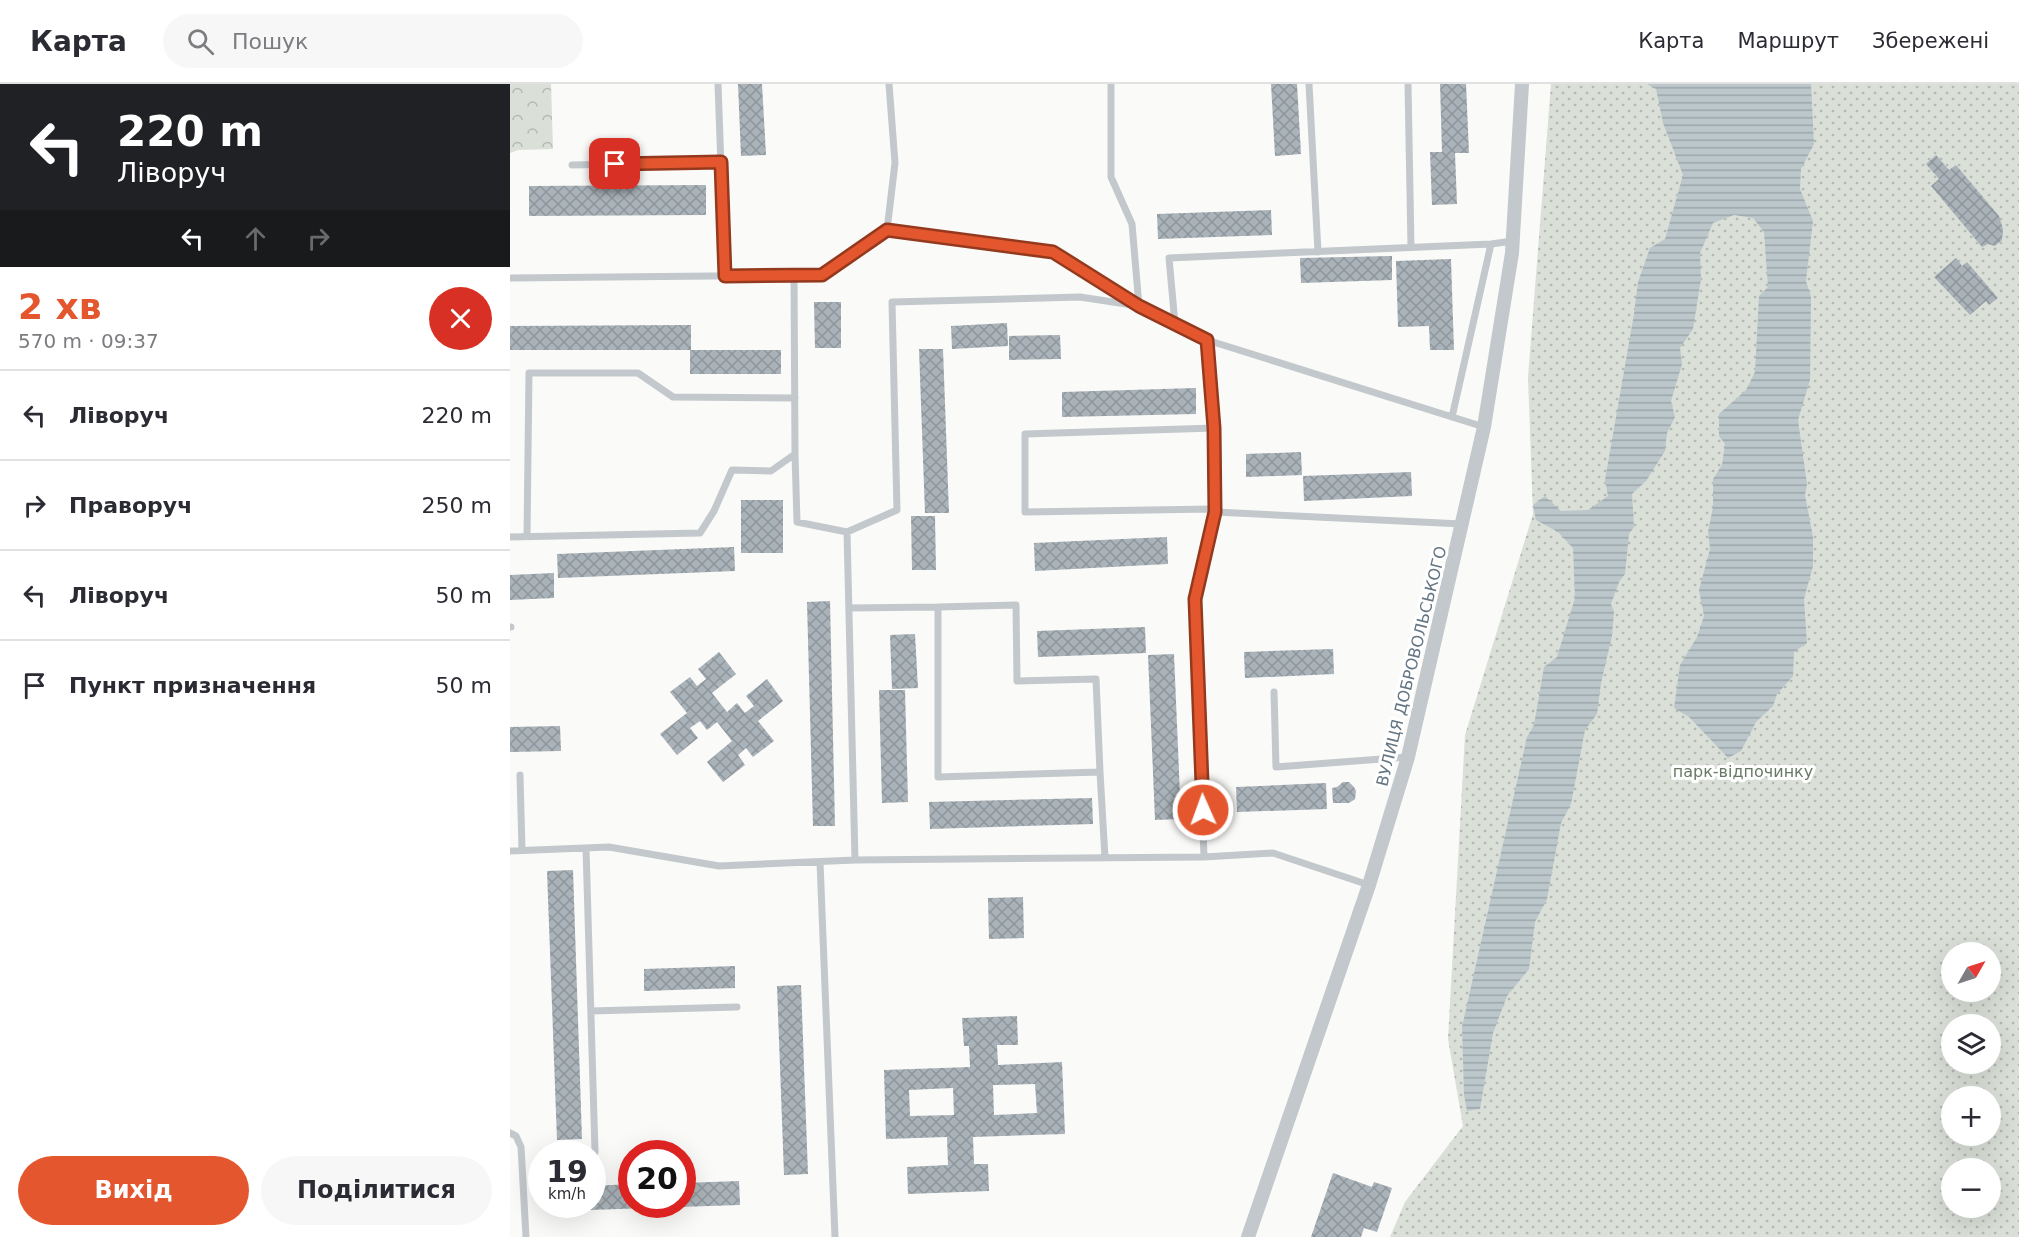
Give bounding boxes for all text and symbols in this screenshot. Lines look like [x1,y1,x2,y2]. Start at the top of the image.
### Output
search box [163,14,583,68]
text: Карта [30,25,127,58]
icon: search [184,25,217,58]
text: Пошук [232,29,308,54]
text: Карта [1638,29,1704,53]
text: Маршрут [1737,29,1839,53]
text: Збережені [1872,29,1989,53]
text: 220 m [117,107,263,156]
icon: left [18,108,96,186]
pin [589,138,640,189]
icon: arrive [598,147,631,180]
text: Ліворуч [117,157,226,188]
icon: left [176,222,209,255]
icon: ahead [239,222,272,255]
icon: right [302,222,335,255]
text: 2 хв [18,286,102,327]
button: close [429,287,492,350]
text: 570 m · 09:37 [18,329,159,353]
icon: left [18,399,51,432]
text: Ліворуч [69,403,169,428]
text: 220 m [422,403,492,428]
icon: right [18,489,51,522]
text: Праворуч [69,493,192,518]
text: 250 m [422,493,492,518]
street label: ВУЛИЦЯ ДОБРОВОЛЬСЬКОГО [1372,544,1451,788]
icon: left [18,579,51,612]
text: Ліворуч [69,583,169,608]
text: 50 m [436,583,492,608]
icon: arrive [18,669,51,702]
text: Пункт призначення [69,673,316,698]
text: 50 m [436,673,492,698]
park label: парк-відпочинку [1673,762,1813,781]
position arrow [1171,778,1235,842]
north arrow [1941,942,2001,1002]
map controls [1941,942,2001,1218]
button: layers [1941,1014,2001,1074]
button: + [1941,1086,2001,1146]
speed limit sign: 20 [618,1140,696,1218]
text: 19 [546,1154,588,1189]
button: Вихід [18,1156,249,1225]
button: Поділитися [261,1156,492,1225]
button: − [1941,1158,2001,1218]
text: km/h [548,1185,586,1203]

